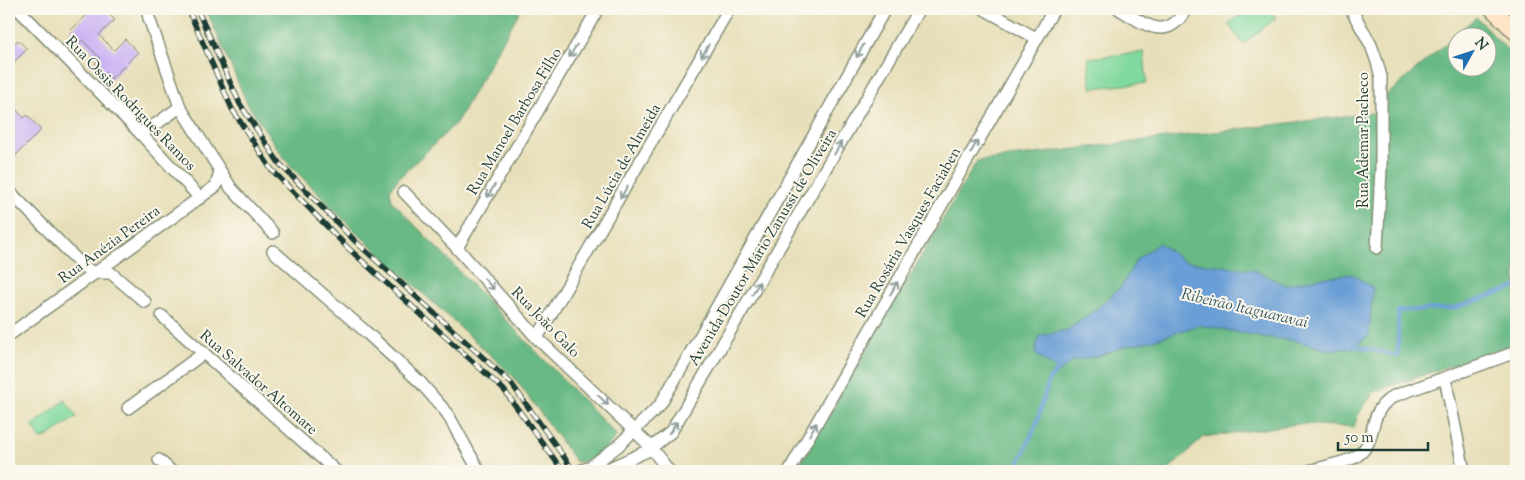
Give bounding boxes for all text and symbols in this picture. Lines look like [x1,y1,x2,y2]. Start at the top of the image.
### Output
north arrow [1448,28,1498,78]
street label: Rua Ossis Rodrigues Ramos [60,32,200,176]
text: N [1469,34,1492,56]
one-way arrow [568,43,578,57]
one-way arrow [699,43,709,58]
one-way arrow [855,43,865,58]
street label: Rua Manoel Barbosa Filho [463,44,568,199]
street label: Rua Ademar Pacheco [1354,72,1375,208]
street label: Rua Lúcia de Almeida [578,100,667,233]
street label: Avenida Doutor Mário Zanussi de Oliveira [684,125,843,370]
one-way arrow [970,140,980,154]
one-way arrow [834,142,844,156]
street label: Rua Rosária Vasques Faciaben [852,143,967,322]
one-way arrow [485,183,495,197]
one-way arrow [618,184,628,198]
street label: Rua Anézia Pereira [55,201,165,289]
one-way arrow [483,278,495,291]
one-way arrow [889,280,899,295]
one-way arrow [751,282,761,296]
street label: Rua João Galo [506,283,584,363]
water label: Ribeirão Itaguaravai [1179,284,1310,335]
street label: Rua Salvador Altomare [194,326,322,440]
one-way arrow [597,394,610,406]
scale bar [1338,420,1428,452]
one-way arrow [668,421,678,435]
one-way arrow [809,422,819,436]
text: 50 m [1344,428,1374,449]

